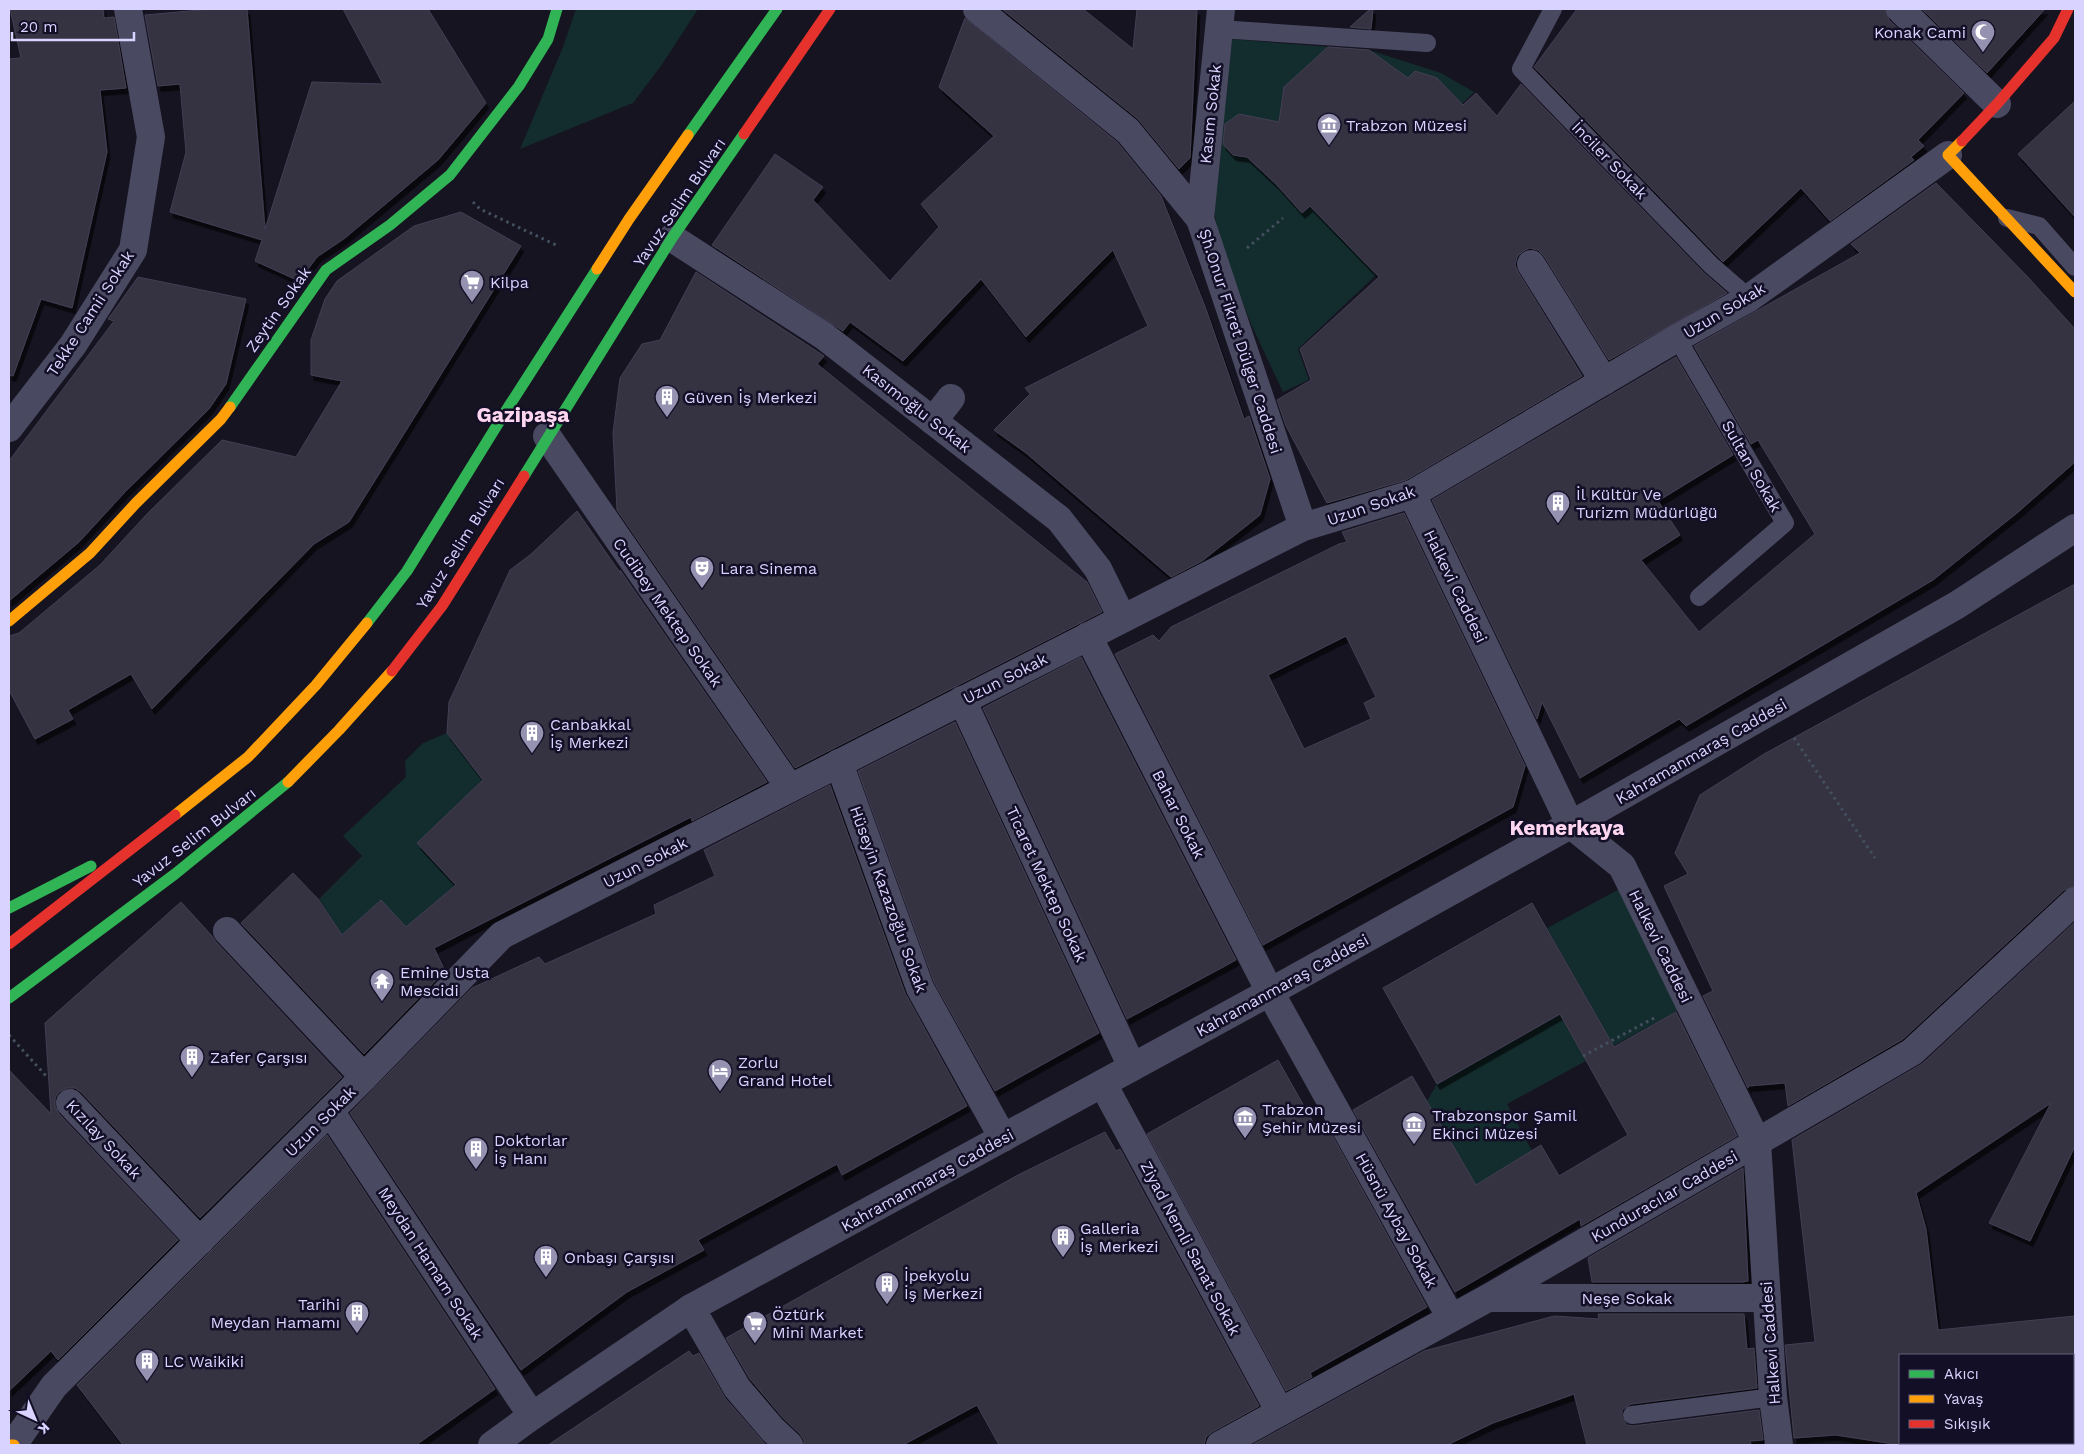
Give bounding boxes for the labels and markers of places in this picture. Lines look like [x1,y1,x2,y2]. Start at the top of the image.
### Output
mosque icon: Konak Cami [1970,19,1996,53]
place label: Konak Cami [1874,23,1966,42]
museum icon: Trabzon Müzesi [1316,112,1342,146]
place label: Trabzon Müzesi [1346,116,1467,135]
supermarket icon: Kilpa [459,269,485,303]
place label: Kilpa [490,273,529,292]
building icon: Güven İş Merkezi [654,384,680,418]
place label: Güven İş Merkezi [684,388,817,407]
place label: İl Kültür Ve Turizm Müdürlüğü [1576,485,1718,522]
building icon: İl Kültür Ve Turizm Müdürlüğü [1545,490,1571,524]
theatre icon: Lara Sinema [689,555,715,589]
place label: Lara Sinema [720,559,817,578]
place label: Canbakkal İş Merkezi [550,715,631,752]
building icon: Canbakkal İş Merkezi [519,720,545,754]
place label: Emine Usta Mescidi [400,963,490,1000]
temple icon: Emine Usta Mescidi [369,968,395,1002]
building icon: Zafer Çarşısı [179,1044,205,1078]
place label: Zafer Çarşısı [210,1048,308,1067]
place label: Zorlu Grand Hotel [738,1053,832,1090]
hotel icon: Zorlu Grand Hotel [707,1058,733,1092]
place label: Trabzon Şehir Müzesi [1262,1100,1361,1137]
museum icon: Trabzon Şehir Müzesi [1232,1105,1258,1139]
place label: Trabzonspor Şamil Ekinci Müzesi [1432,1106,1577,1143]
museum icon: Trabzonspor Şamil Ekinci Müzesi [1401,1111,1427,1145]
place label: Doktorlar İş Hanı [494,1131,568,1168]
building icon: Doktorlar İş Hanı [463,1136,489,1170]
place label: Galleria İş Merkezi [1080,1219,1159,1256]
building icon: Galleria İş Merkezi [1050,1224,1076,1258]
building icon: Onbaşı Çarşısı [533,1244,559,1278]
place label: Onbaşı Çarşısı [564,1248,675,1267]
place label: İpekyolu İş Merkezi [904,1266,983,1303]
building icon: İpekyolu İş Merkezi [874,1271,900,1305]
place label: Tarihi Meydan Hamamı [210,1295,340,1332]
building icon: Tarihi Meydan Hamamı [344,1300,370,1334]
place label: Öztürk Mini Market [772,1305,863,1342]
supermarket icon: Öztürk Mini Market [742,1310,768,1344]
building icon: LC Waikiki [134,1348,160,1382]
place label: LC Waikiki [164,1352,244,1371]

